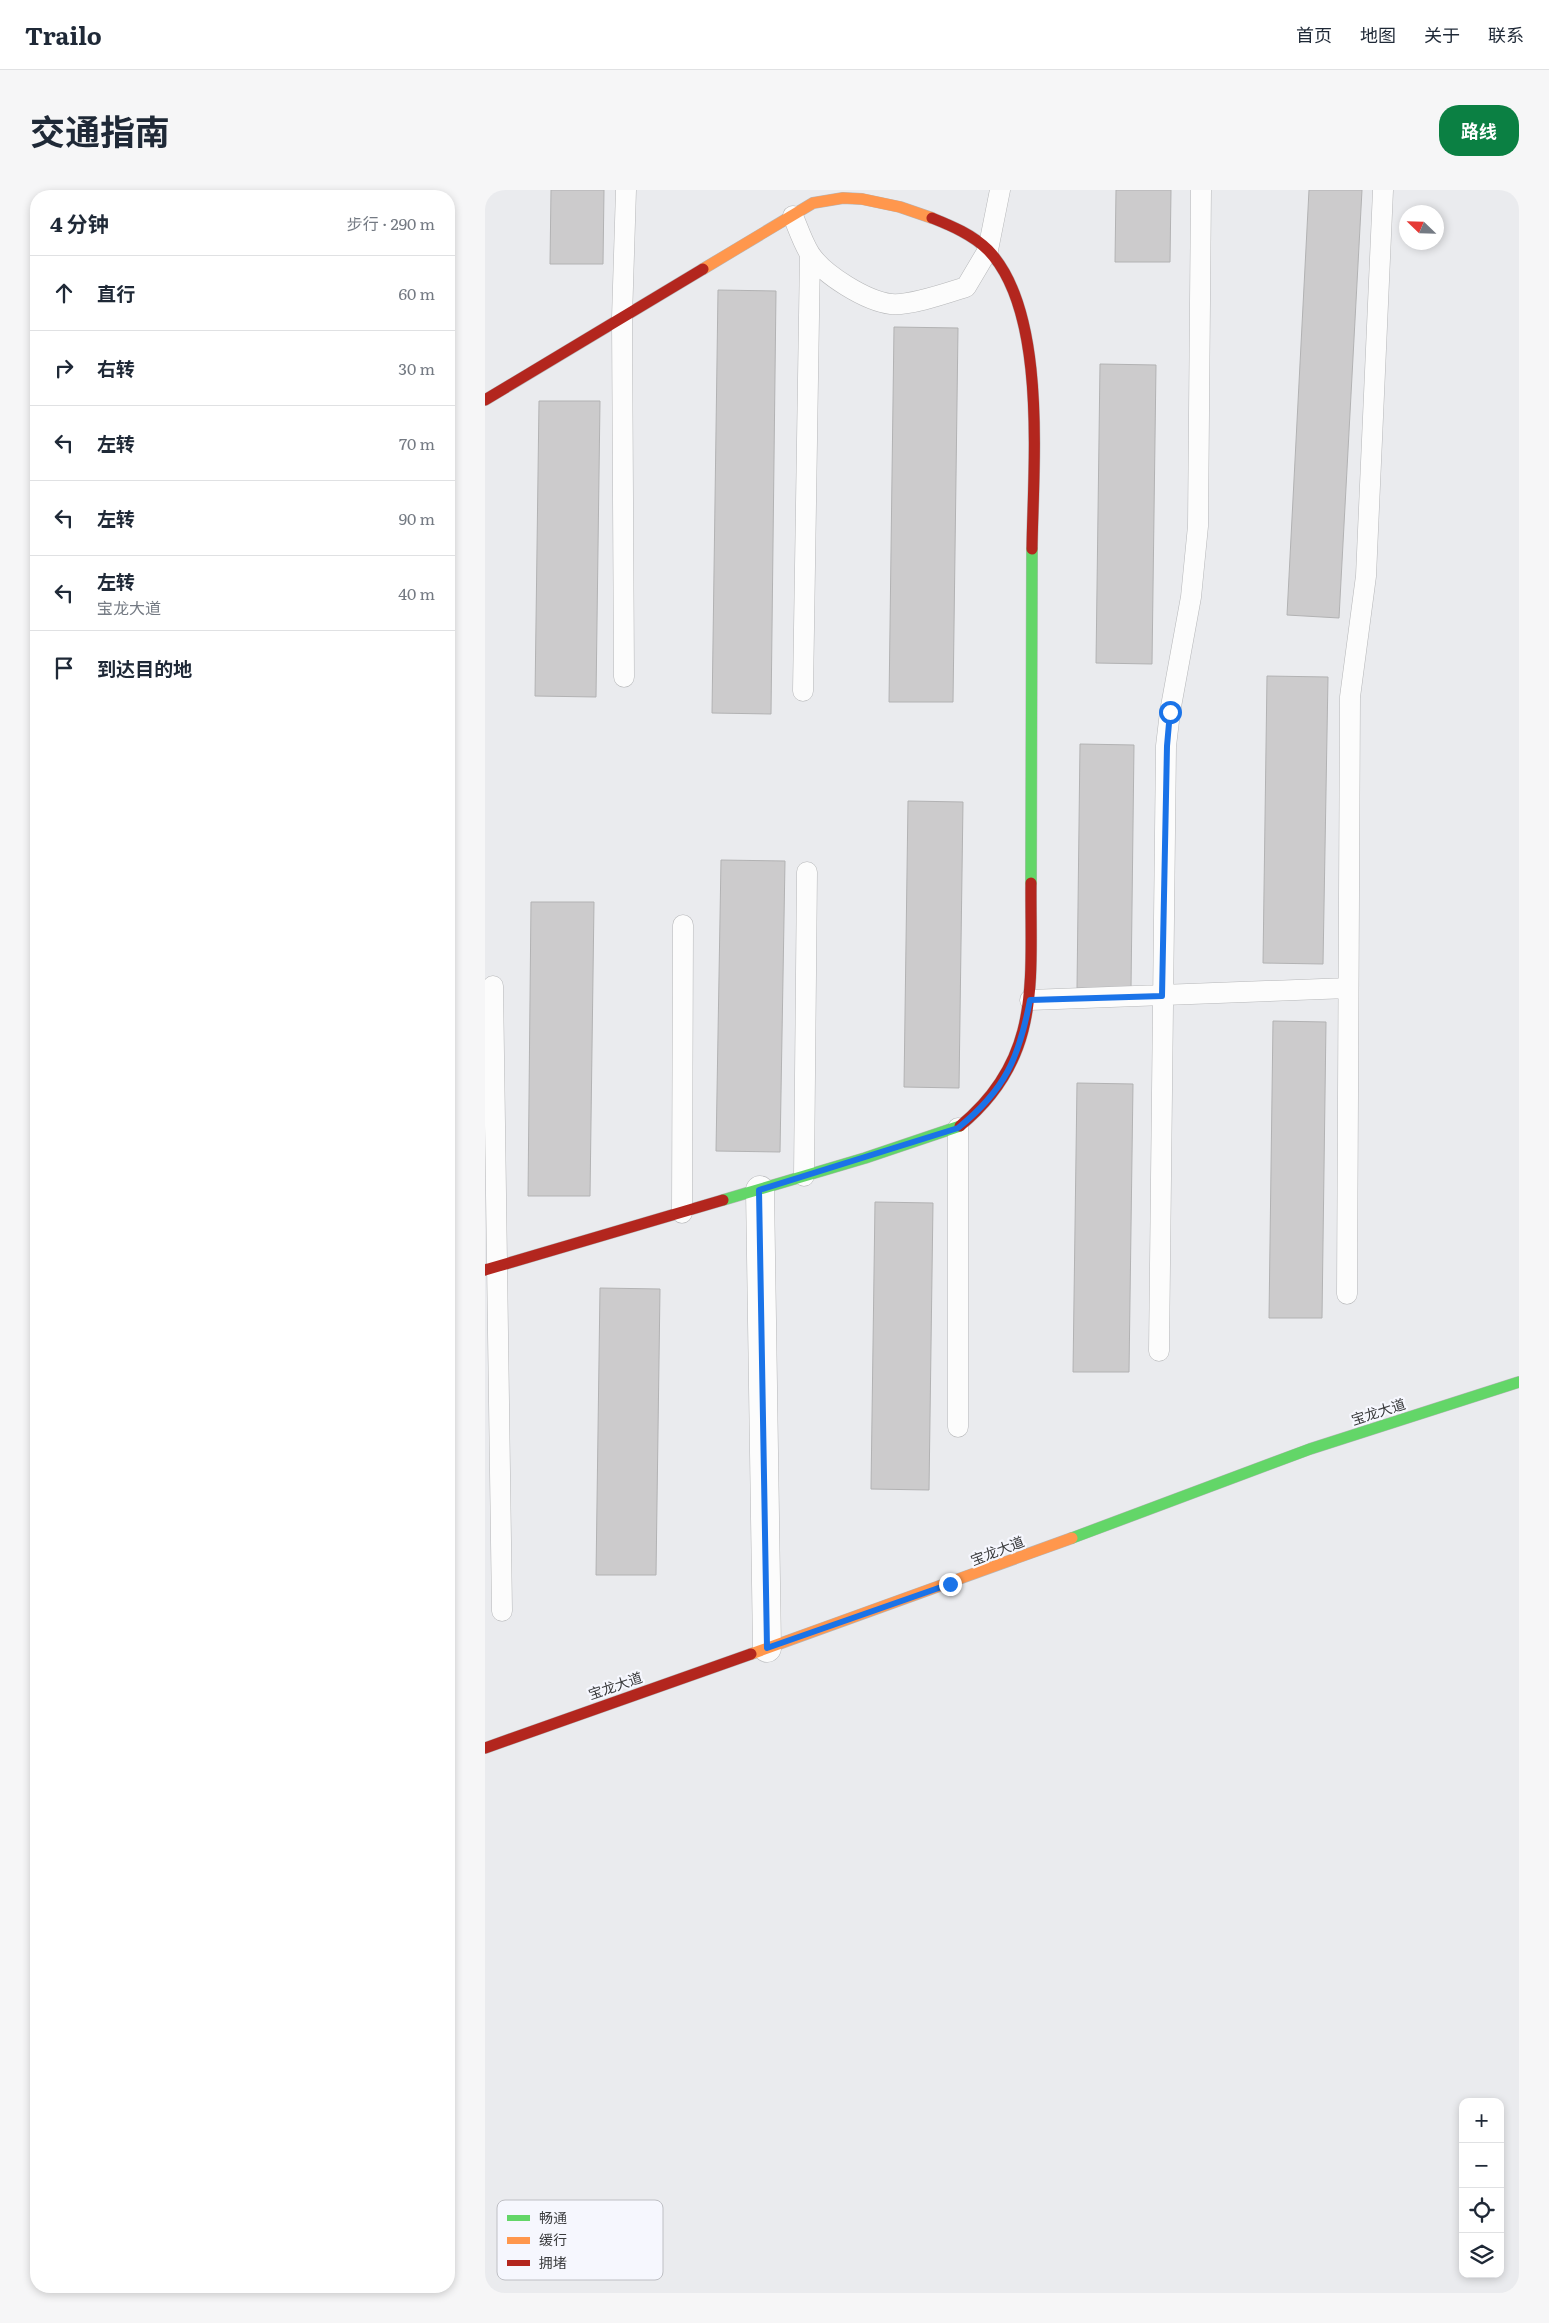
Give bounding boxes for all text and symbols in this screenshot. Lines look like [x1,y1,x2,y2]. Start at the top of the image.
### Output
text: Trailo [25,17,102,52]
text: 首页 [1296,21,1332,48]
text: 地图 [1360,21,1396,48]
text: 关于 [1424,21,1460,48]
text: 联系 [1488,21,1524,48]
text: 交通指南 [30,104,170,156]
button: 路线 [1439,105,1519,156]
north arrow [1399,205,1444,250]
text: 4 分钟 [50,207,109,238]
text: 步行 · 290 m [347,211,435,235]
icon: ahead [50,279,78,307]
text: 直行 [97,279,135,307]
text: 60 m [398,281,435,305]
icon: right [50,354,78,382]
text: 右转 [97,354,135,382]
text: 30 m [398,356,435,380]
icon: left [50,429,78,457]
text: 左转 [97,429,135,457]
text: 70 m [399,431,435,455]
icon: left [50,504,78,532]
text: 左转 [97,504,135,532]
text: 90 m [399,506,435,530]
text: 左转 [97,567,135,595]
icon: left [50,579,78,607]
text: 40 m [398,581,435,605]
text: 宝龙大道 [97,595,161,619]
icon: arrive [50,654,78,682]
text: 到达目的地 [97,654,192,682]
route start [1159,701,1182,724]
street label: 宝龙大道 [1348,1393,1408,1429]
street label: 宝龙大道 [967,1531,1027,1569]
route end [939,1573,962,1596]
street label: 宝龙大道 [585,1666,645,1704]
map controls [1459,2098,1504,2278]
button: + [1459,2098,1504,2143]
button: − [1459,2143,1504,2188]
button: locate [1459,2188,1504,2233]
legend [497,2200,663,2280]
text: 畅通 [539,2207,567,2227]
text: 缓行 [539,2229,567,2249]
button: layers [1459,2233,1504,2278]
text: 拥堵 [539,2252,567,2272]

